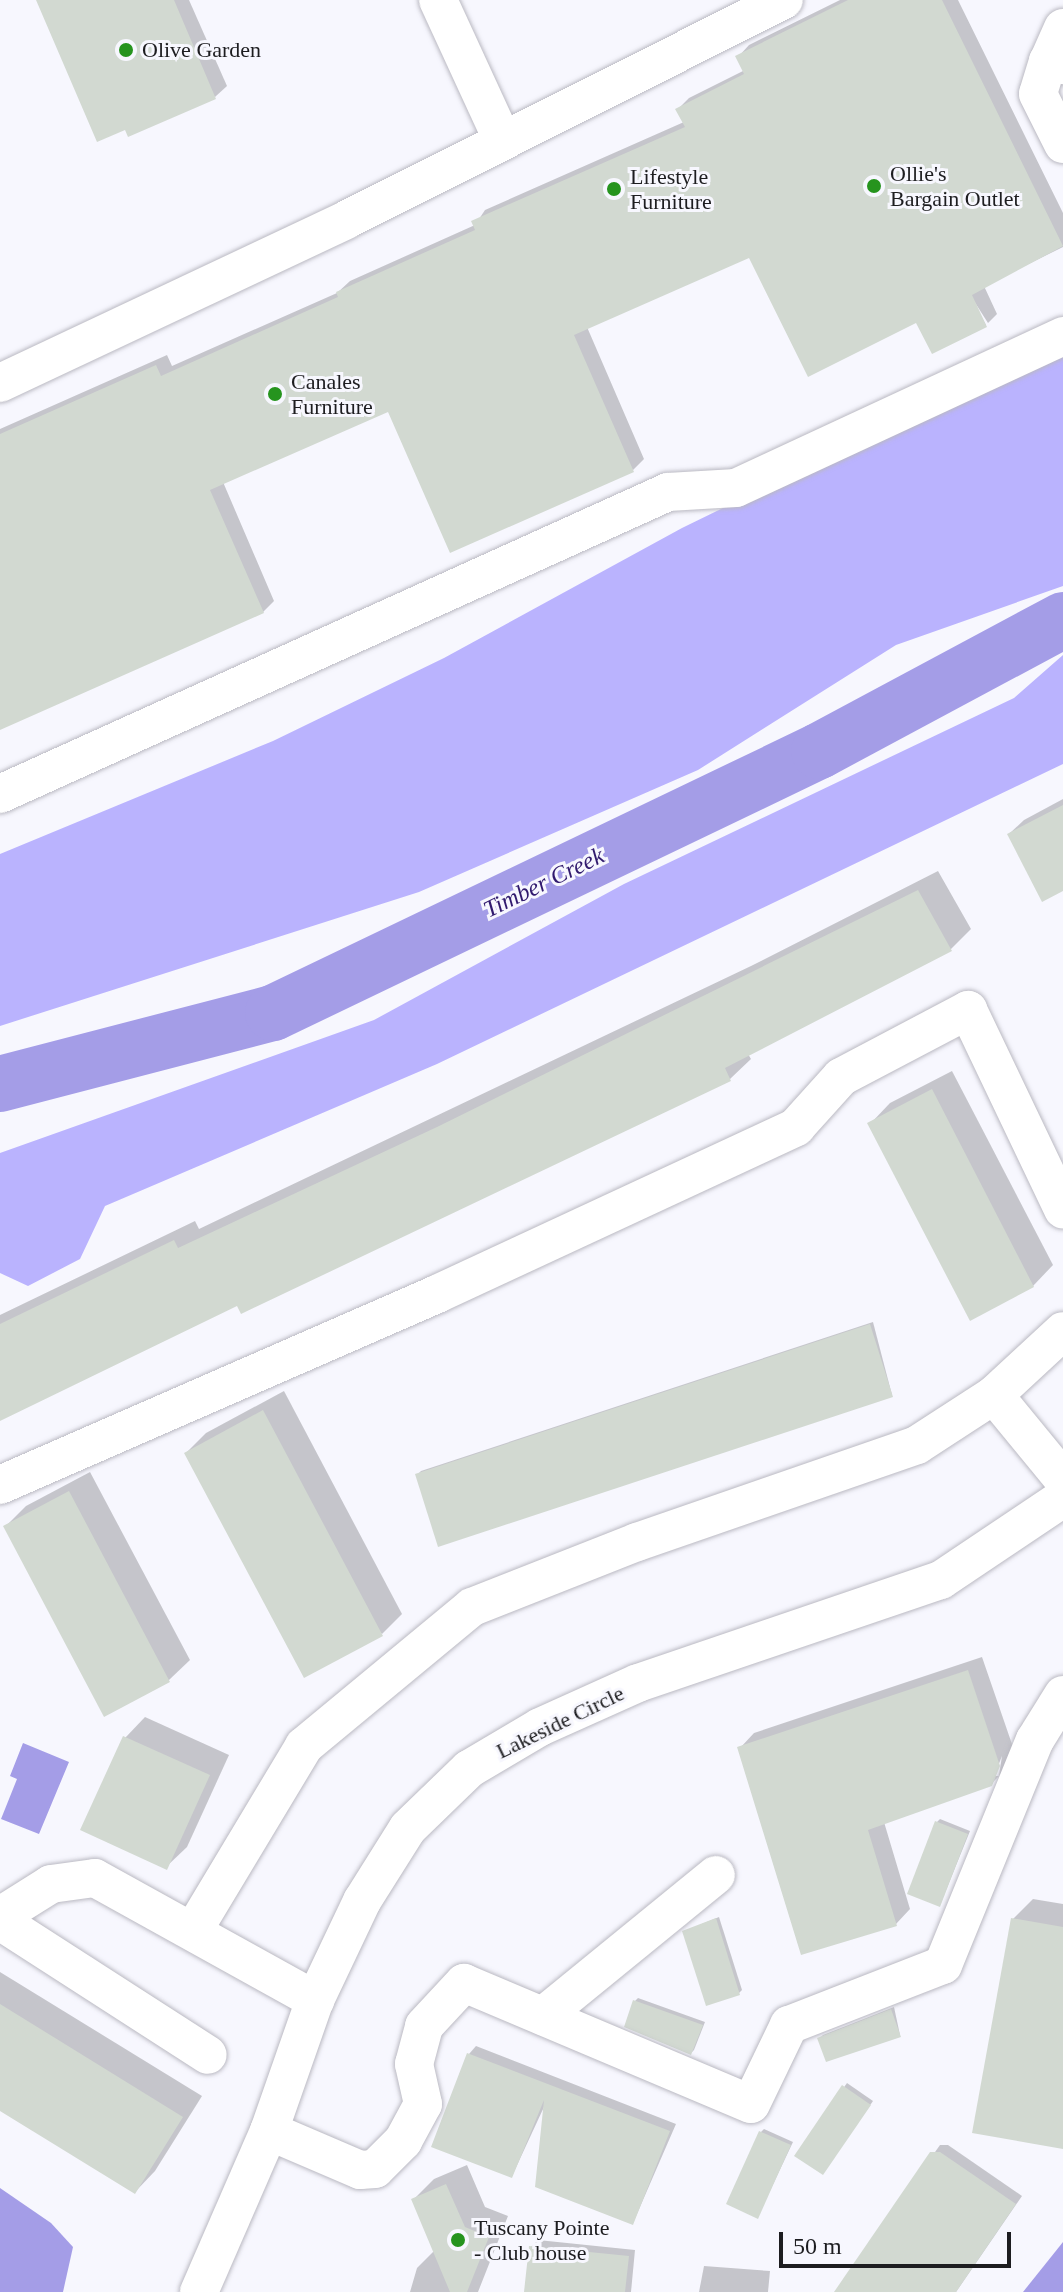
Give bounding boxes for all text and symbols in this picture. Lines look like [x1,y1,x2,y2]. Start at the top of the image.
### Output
place label: Olive Garden [142,37,261,63]
marker: Olive Garden [117,41,135,59]
place label: Ollie's Bargain Outlet [890,160,1020,212]
place label: Lifestyle Furniture [630,163,712,214]
marker: Ollie's Bargain Outlet [865,177,883,195]
marker: Lifestyle Furniture [605,180,623,198]
place label: Canales Furniture [291,368,373,420]
marker: Canales Furniture [266,385,284,403]
water label: Timber Creek [479,841,609,925]
street label: Lakeside Circle [492,1680,628,1764]
place label: Tuscany Pointe - Club house [474,2214,609,2266]
scale bar [783,2216,1015,2266]
marker: Tuscany Pointe - Club house [449,2231,467,2249]
text: 50 m [793,2233,842,2259]

